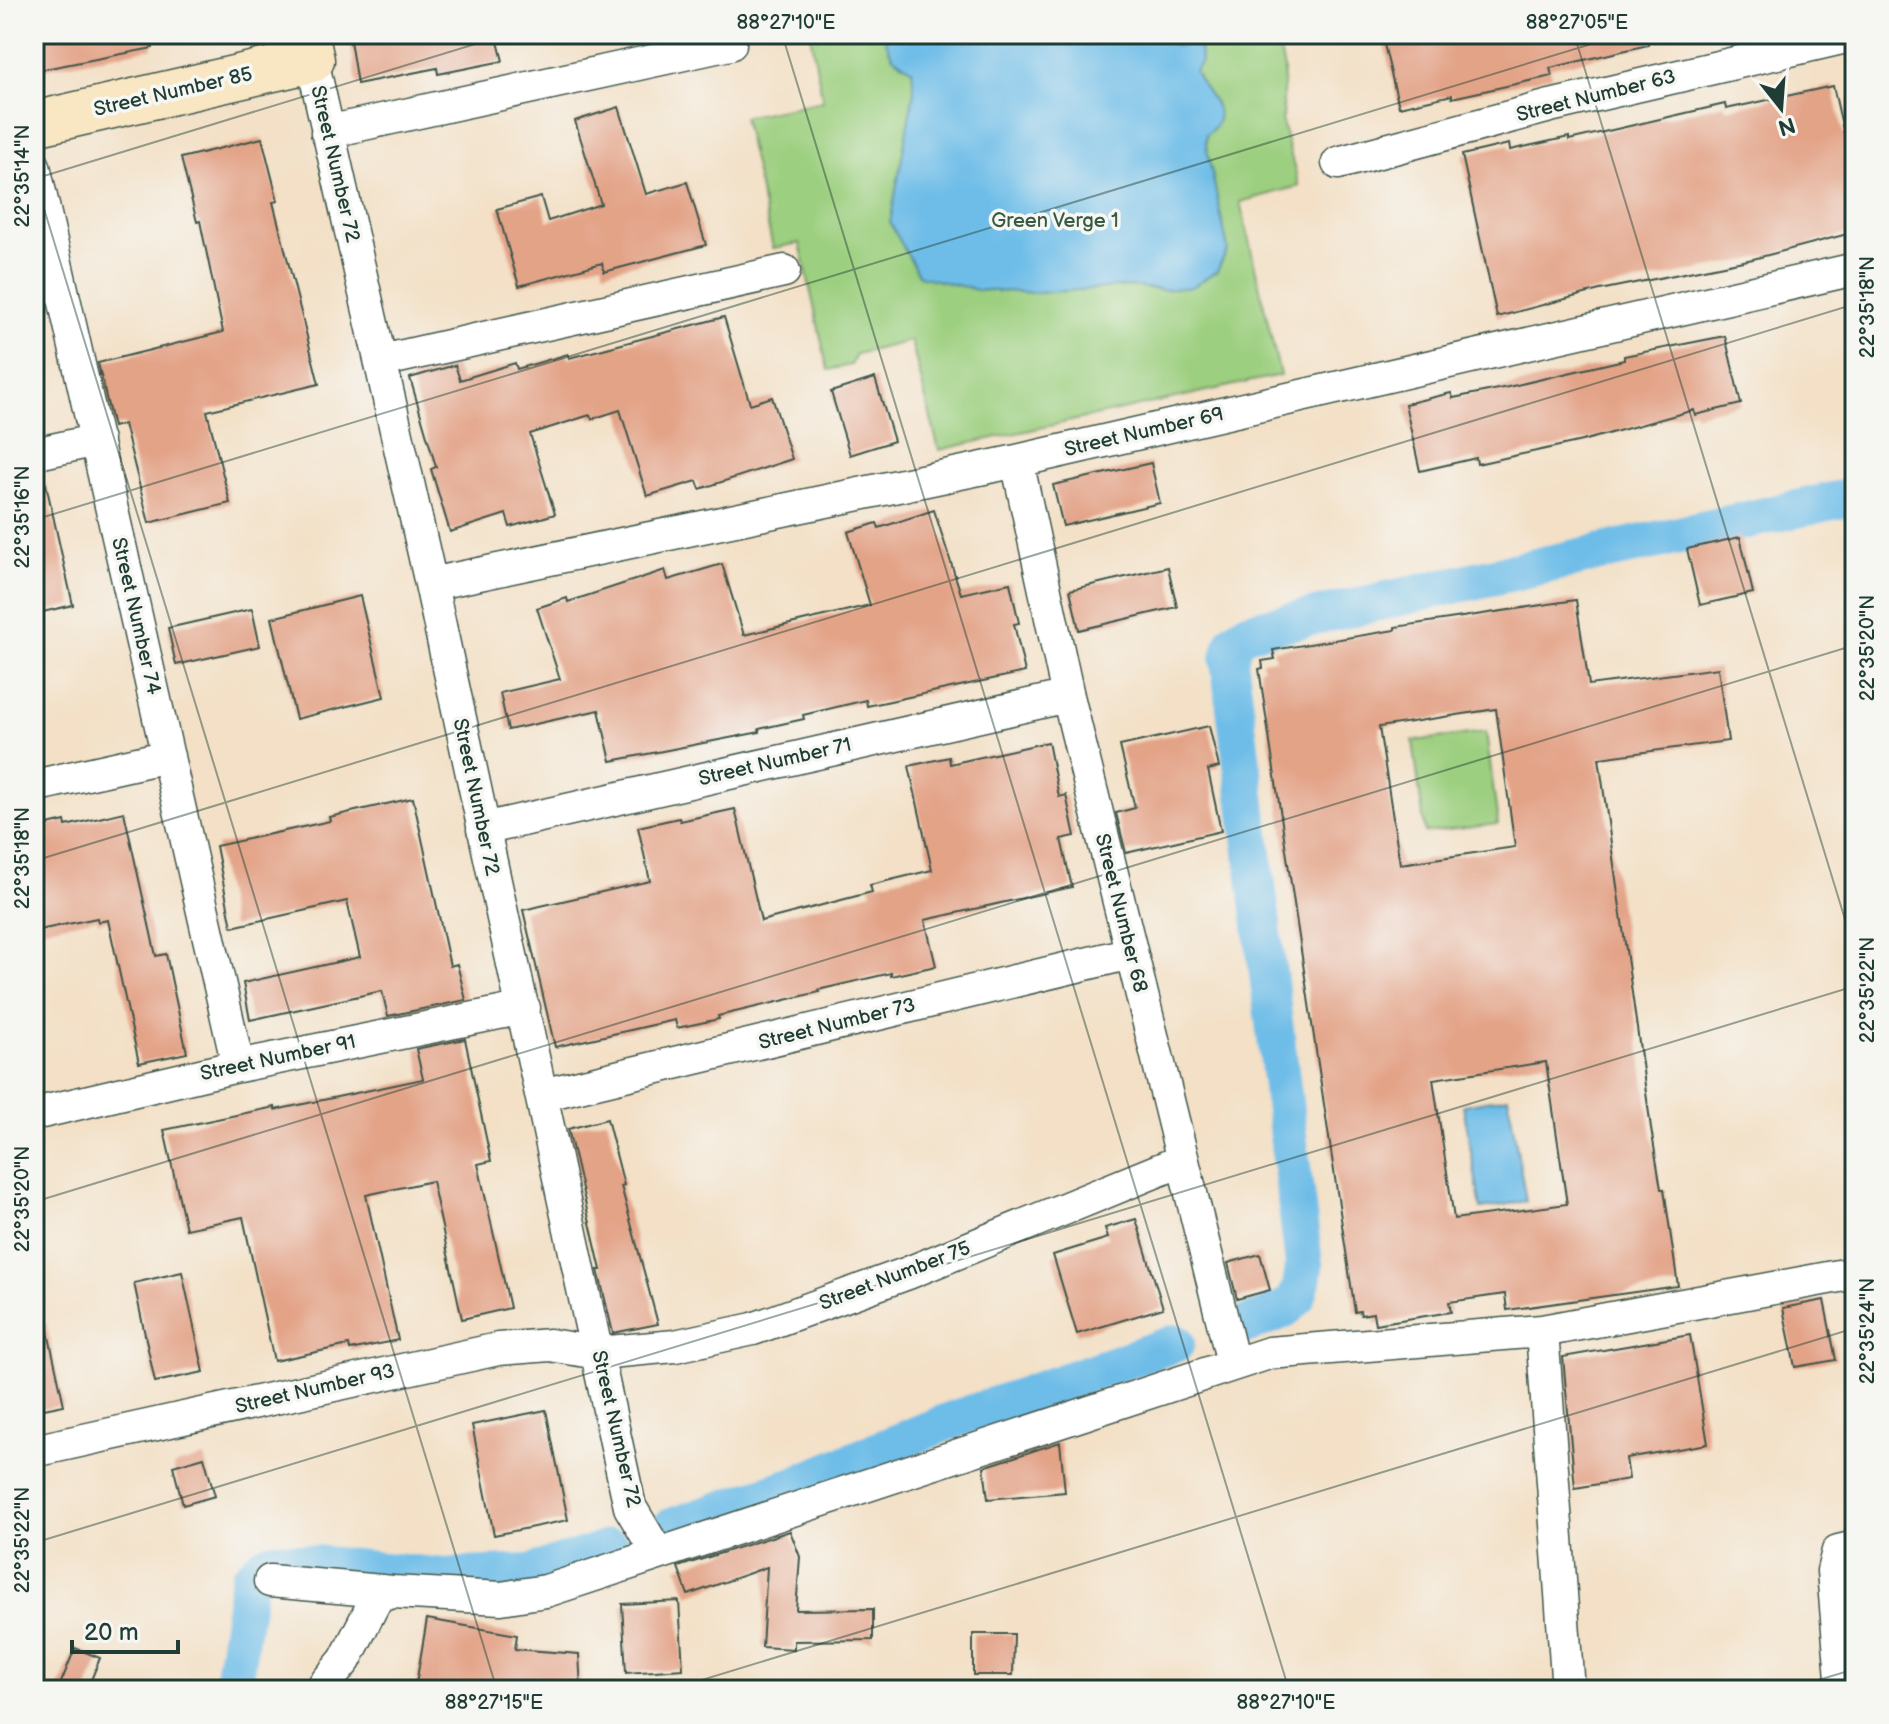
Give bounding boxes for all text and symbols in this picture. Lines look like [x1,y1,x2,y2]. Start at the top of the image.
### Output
text: 88°27'10"E [737,11,835,35]
text: 88°27'05"E [1526,11,1628,35]
street label: Street Number 85 [91,62,255,122]
street label: Street Number 63 [1514,65,1678,127]
north arrow [1741,68,1821,148]
street label: Street Number 72 [305,83,365,245]
text: N [1775,110,1798,141]
text: 22°35'14"N [11,125,35,227]
park label: Green Verge 1 [991,209,1119,233]
text: 22°35'18"N [1856,256,1880,358]
street label: Street Number 69 [1062,402,1226,462]
text: 22°35'16"N [11,466,35,568]
street label: Street Number 74 [106,535,166,697]
text: 22°35'20"N [1856,595,1880,701]
street label: Street Number 72 [448,716,504,878]
street label: Street Number 71 [696,733,854,791]
text: 22°35'18"N [11,807,35,909]
street label: Street Number 68 [1090,831,1152,995]
text: 22°35'22"N [1856,937,1880,1043]
street label: Street Number 73 [756,993,918,1055]
street label: Street Number 91 [198,1030,358,1086]
text: 22°35'20"N [11,1146,35,1252]
street label: Street Number 75 [816,1236,974,1316]
text: 22°35'24"N [1856,1278,1880,1384]
street label: Street Number 72 [586,1348,646,1510]
street label: Street Number 93 [233,1359,397,1419]
text: 22°35'22"N [11,1487,35,1593]
scale bar [72,1604,178,1654]
text: 20 m [84,1618,139,1647]
text: 88°27'15"E [445,1691,543,1715]
text: 88°27'10"E [1237,1691,1335,1715]

